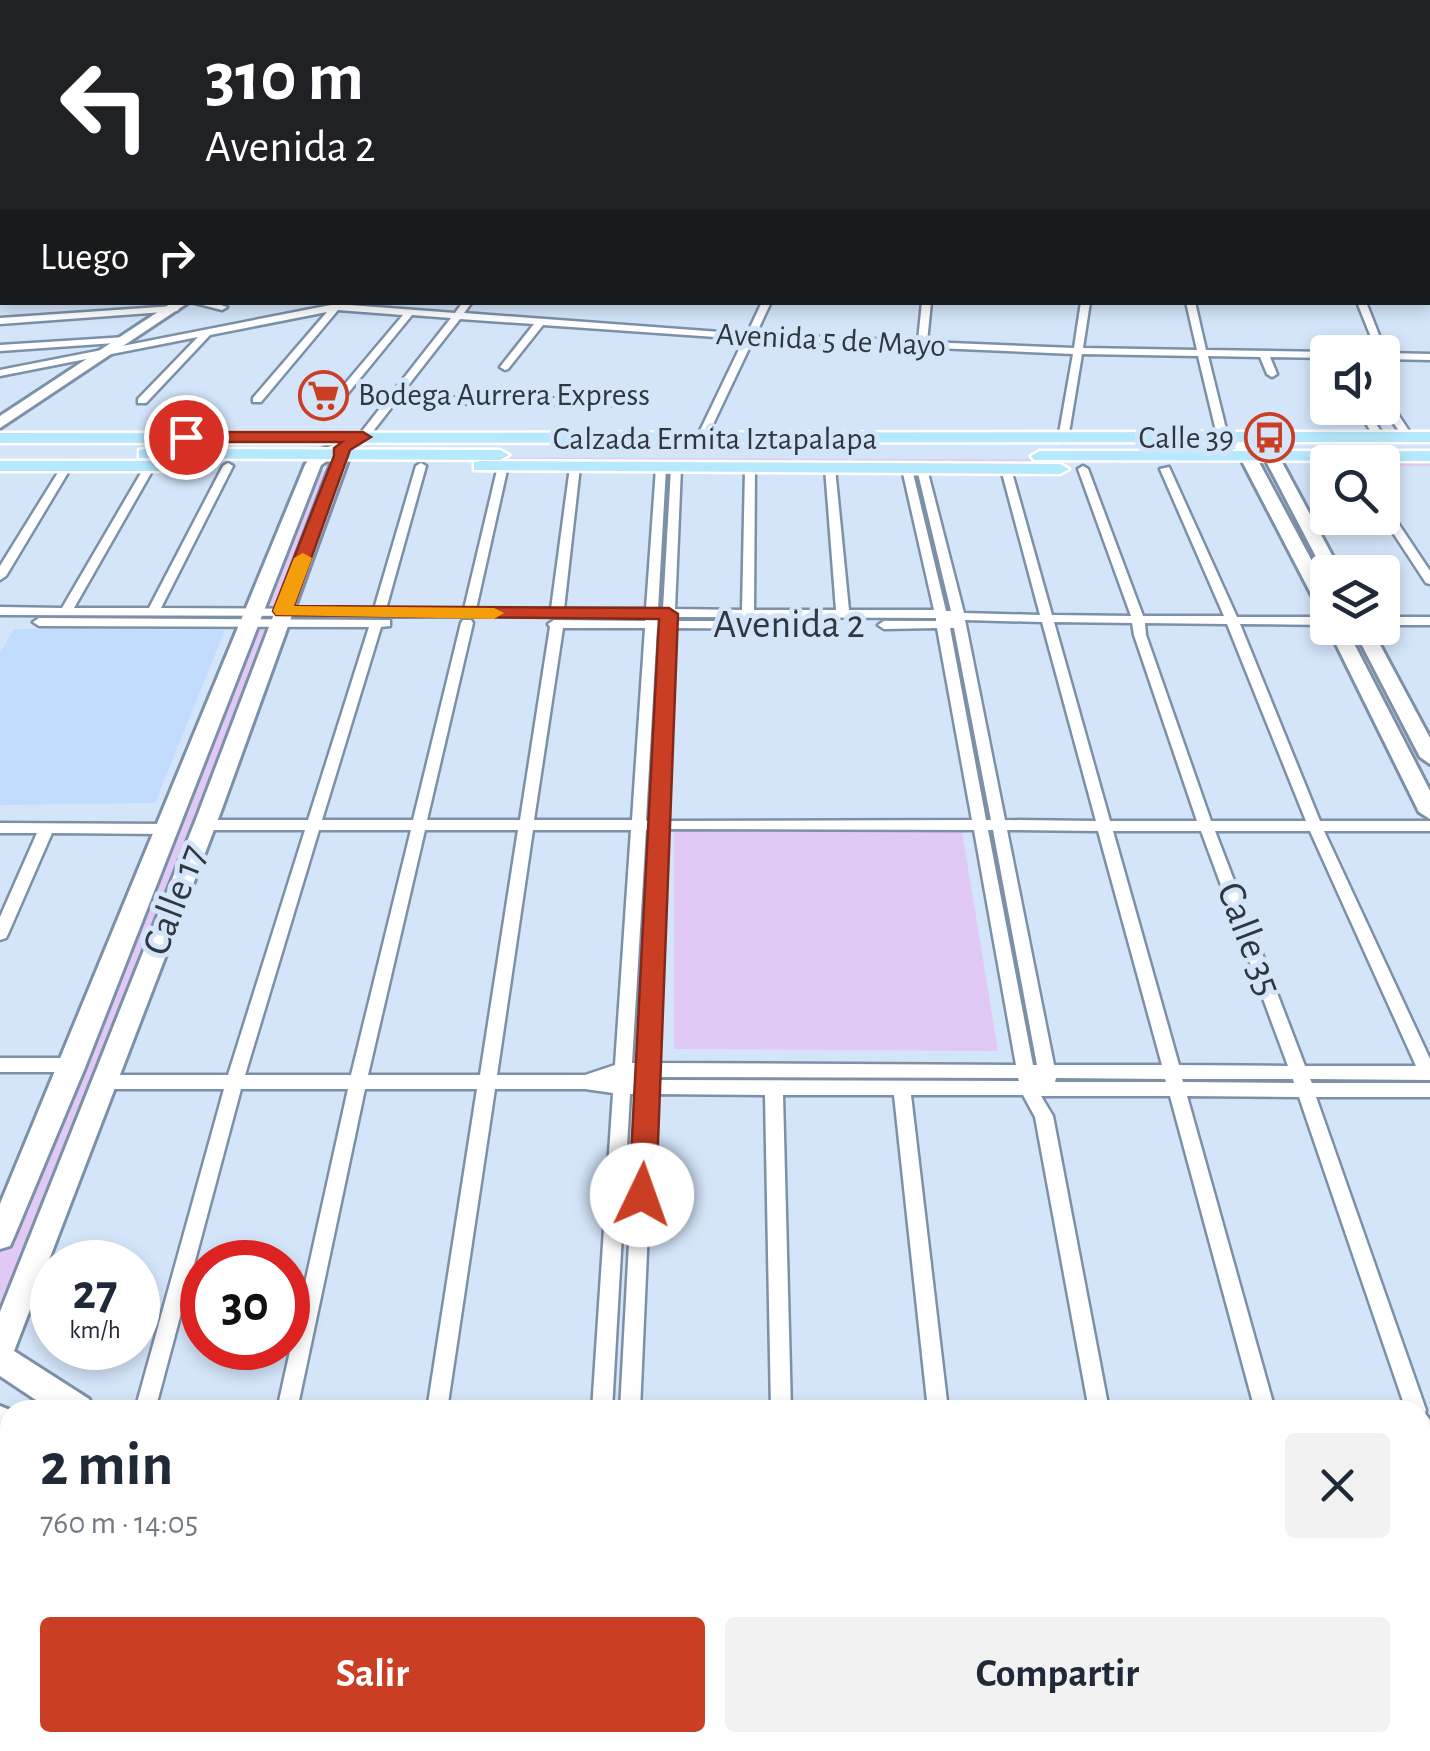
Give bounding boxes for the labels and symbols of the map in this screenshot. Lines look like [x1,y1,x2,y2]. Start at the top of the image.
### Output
street label: Avenida 5 de Mayo [715,318,947,362]
supermarket icon: Bodega Aurrera Express [297,369,349,421]
place label: Bodega Aurrera Express [358,379,650,411]
pin [144,395,229,480]
bus stop icon: Calle 39 [1243,412,1295,464]
place label: Calle 39 [1139,422,1234,454]
street label: Calzada Ermita Iztapalapa [553,423,877,455]
street label: Avenida 2 [713,605,865,645]
street label: Calle 17 [136,839,214,961]
street label: Calle 35 [1209,877,1289,1001]
position arrow [590,1143,694,1247]
speed limit sign: 30 [180,1240,310,1370]

